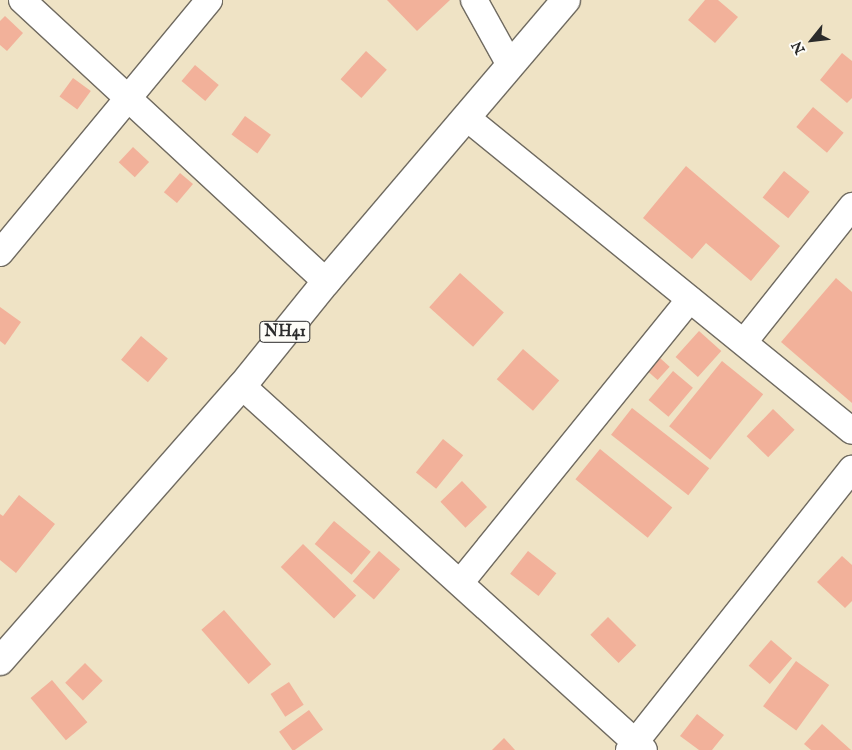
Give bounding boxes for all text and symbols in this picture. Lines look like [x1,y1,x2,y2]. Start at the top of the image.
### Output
north arrow [787,15,837,65]
text: N [788,38,810,57]
road number: NH41 [259,318,311,346]

